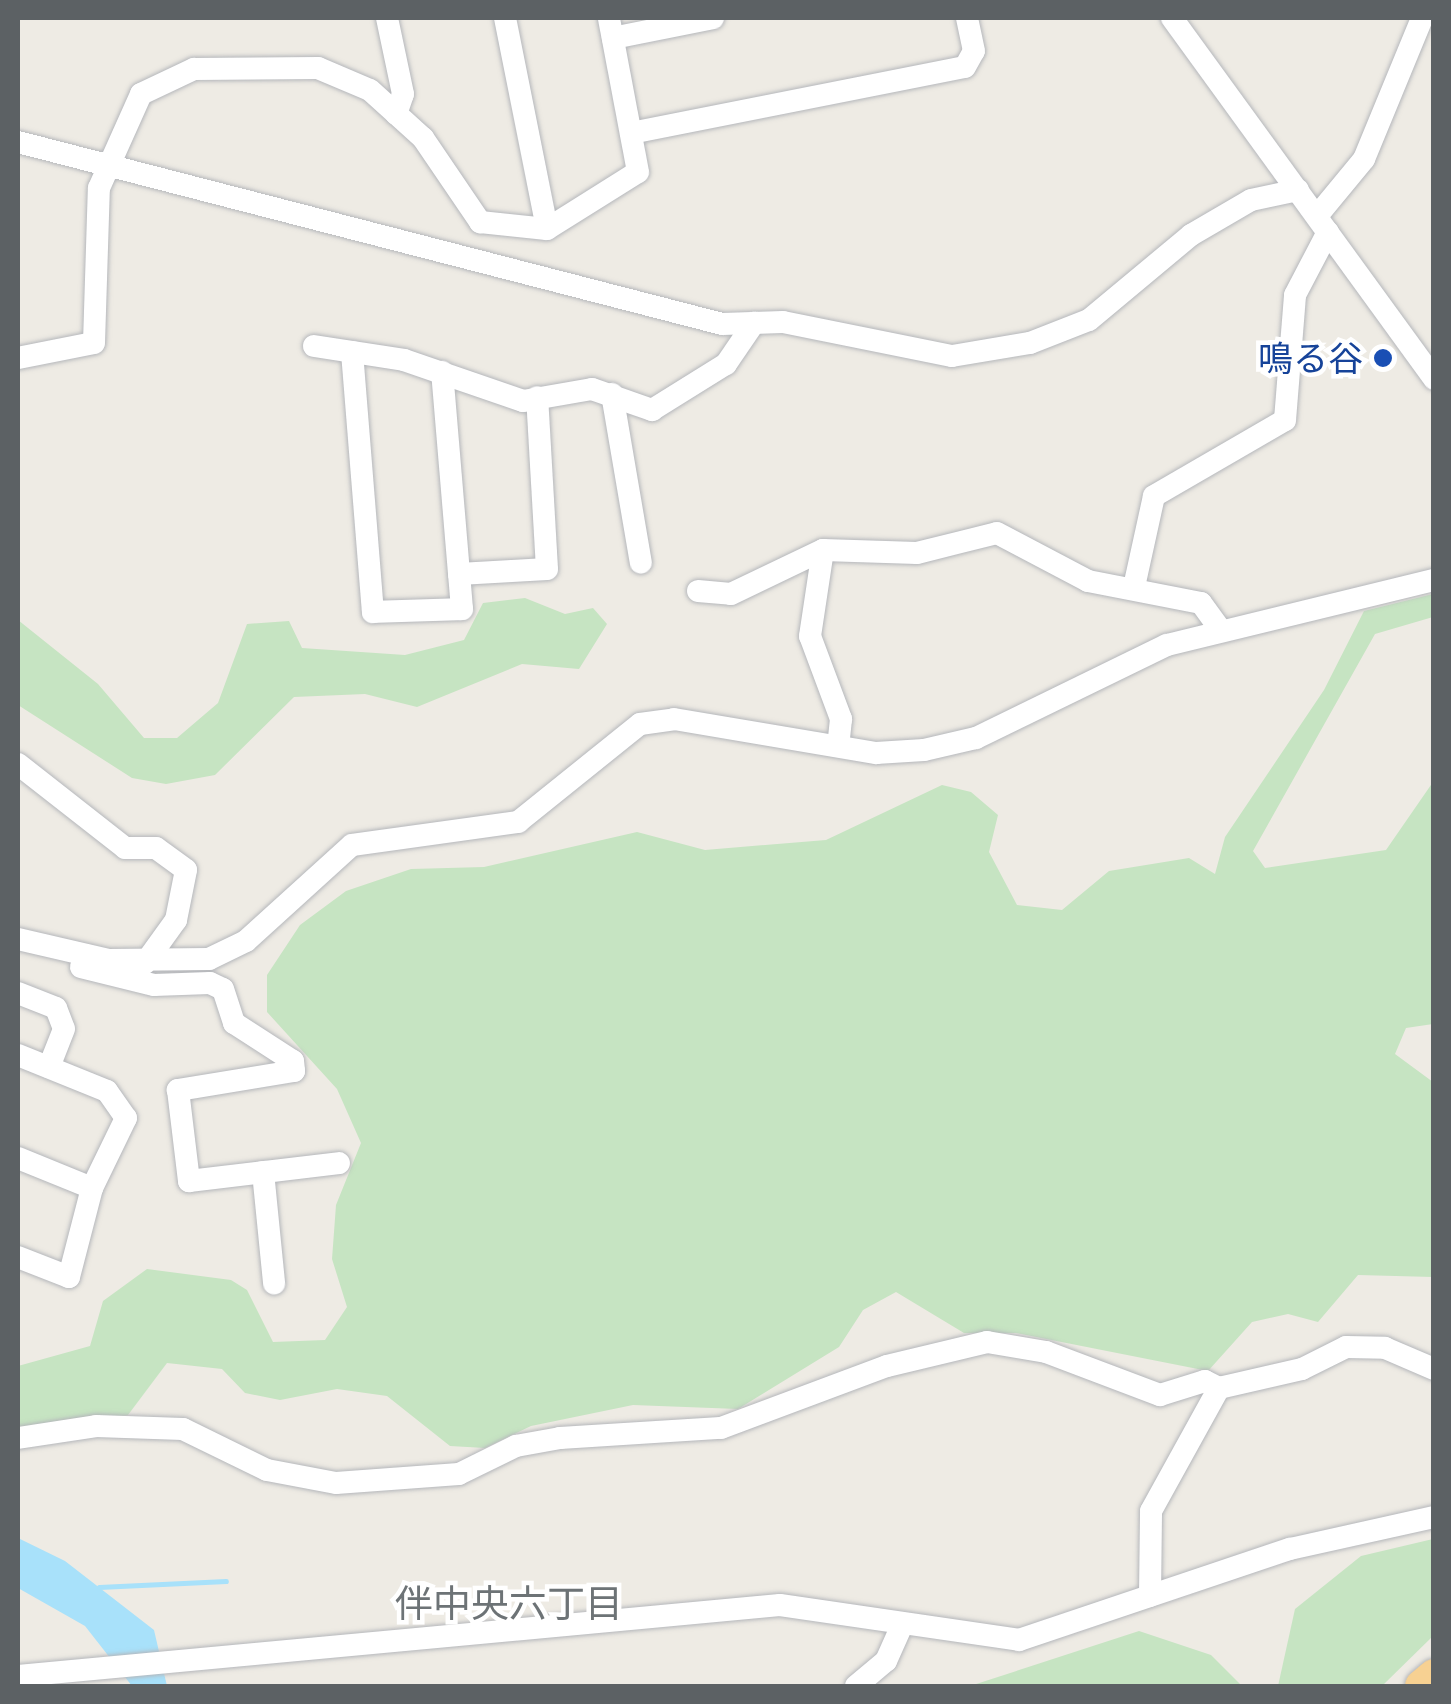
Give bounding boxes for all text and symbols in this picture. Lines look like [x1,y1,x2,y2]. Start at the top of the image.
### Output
place label: 鳴る谷 [1258,337,1363,379]
marker: 鳴る谷 [1372,347,1394,369]
district label: 伴中央六丁目 [395,1581,623,1627]

